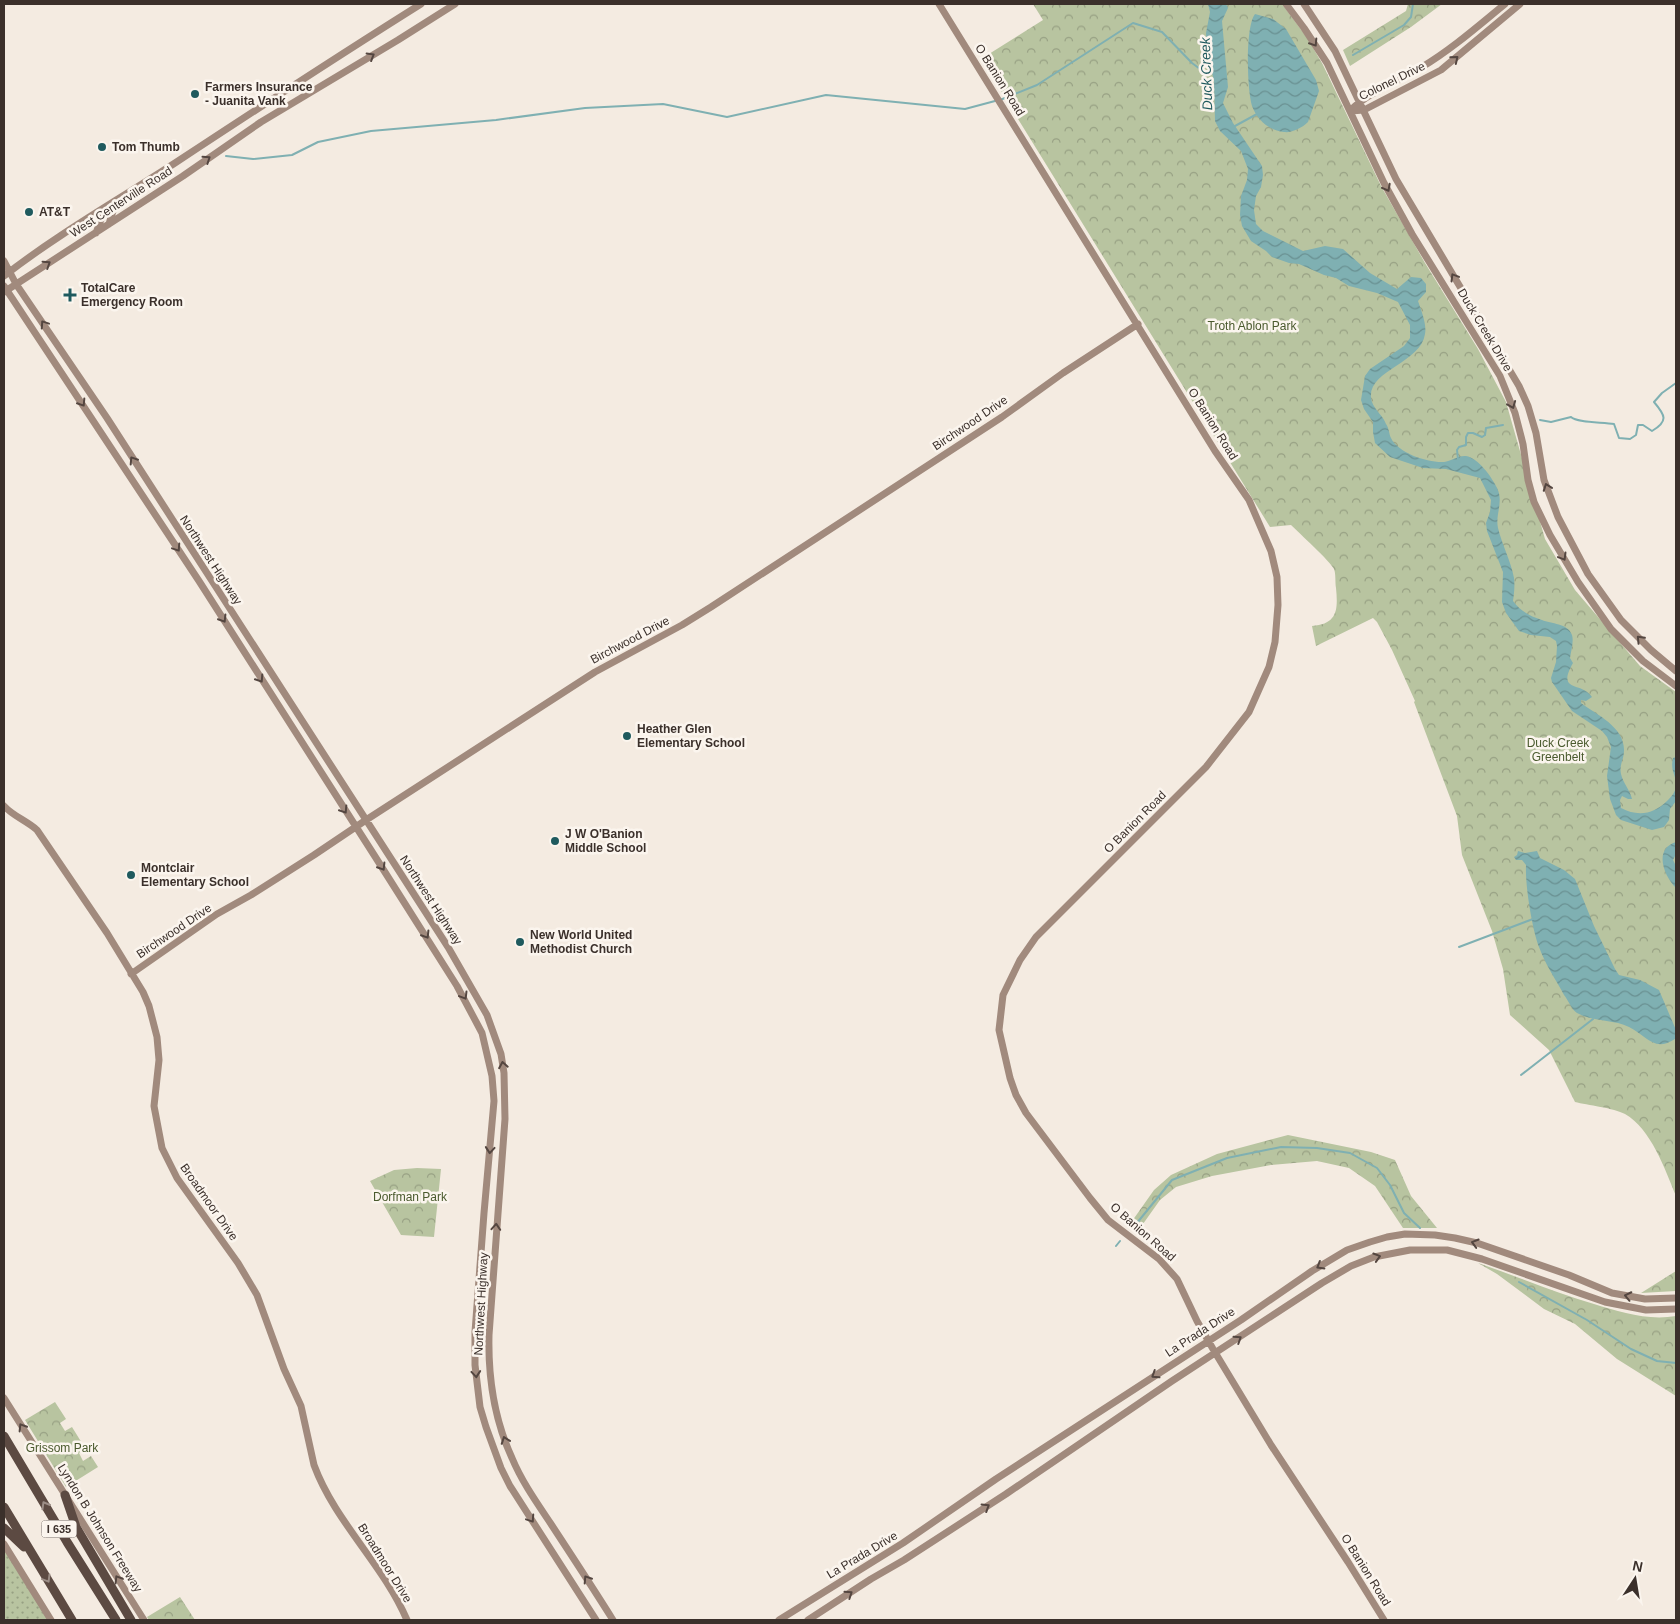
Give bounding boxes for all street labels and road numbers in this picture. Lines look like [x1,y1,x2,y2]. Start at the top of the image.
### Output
street label: O Banion Road [972,41,1028,119]
street label: Colonel Drive [1357,59,1428,103]
street label: West Centerville Road [67,164,175,240]
street label: Duck Creek Drive [1455,286,1515,374]
street label: O Banion Road [1185,385,1241,463]
street label: Birchwood Drive [930,393,1010,453]
street label: Northwest Highway [177,513,245,607]
street label: Birchwood Drive [588,613,672,667]
street label: O Banion Road [1101,788,1169,856]
street label: Northwest Highway [397,853,465,947]
street label: Birchwood Drive [134,901,214,961]
street label: Broadmoor Drive [177,1161,241,1243]
street label: O Banion Road [1107,1200,1179,1264]
street label: Northwest Highway [471,1252,491,1356]
street label: La Prada Drive [1163,1304,1238,1360]
street label: Lyndon B Johnson Freeway [55,1461,145,1595]
road number: I 635 [42,1520,76,1538]
street label: Broadmoor Drive [355,1521,415,1605]
street label: La Prada Drive [824,1528,900,1582]
street label: O Banion Road [1338,1531,1394,1609]

